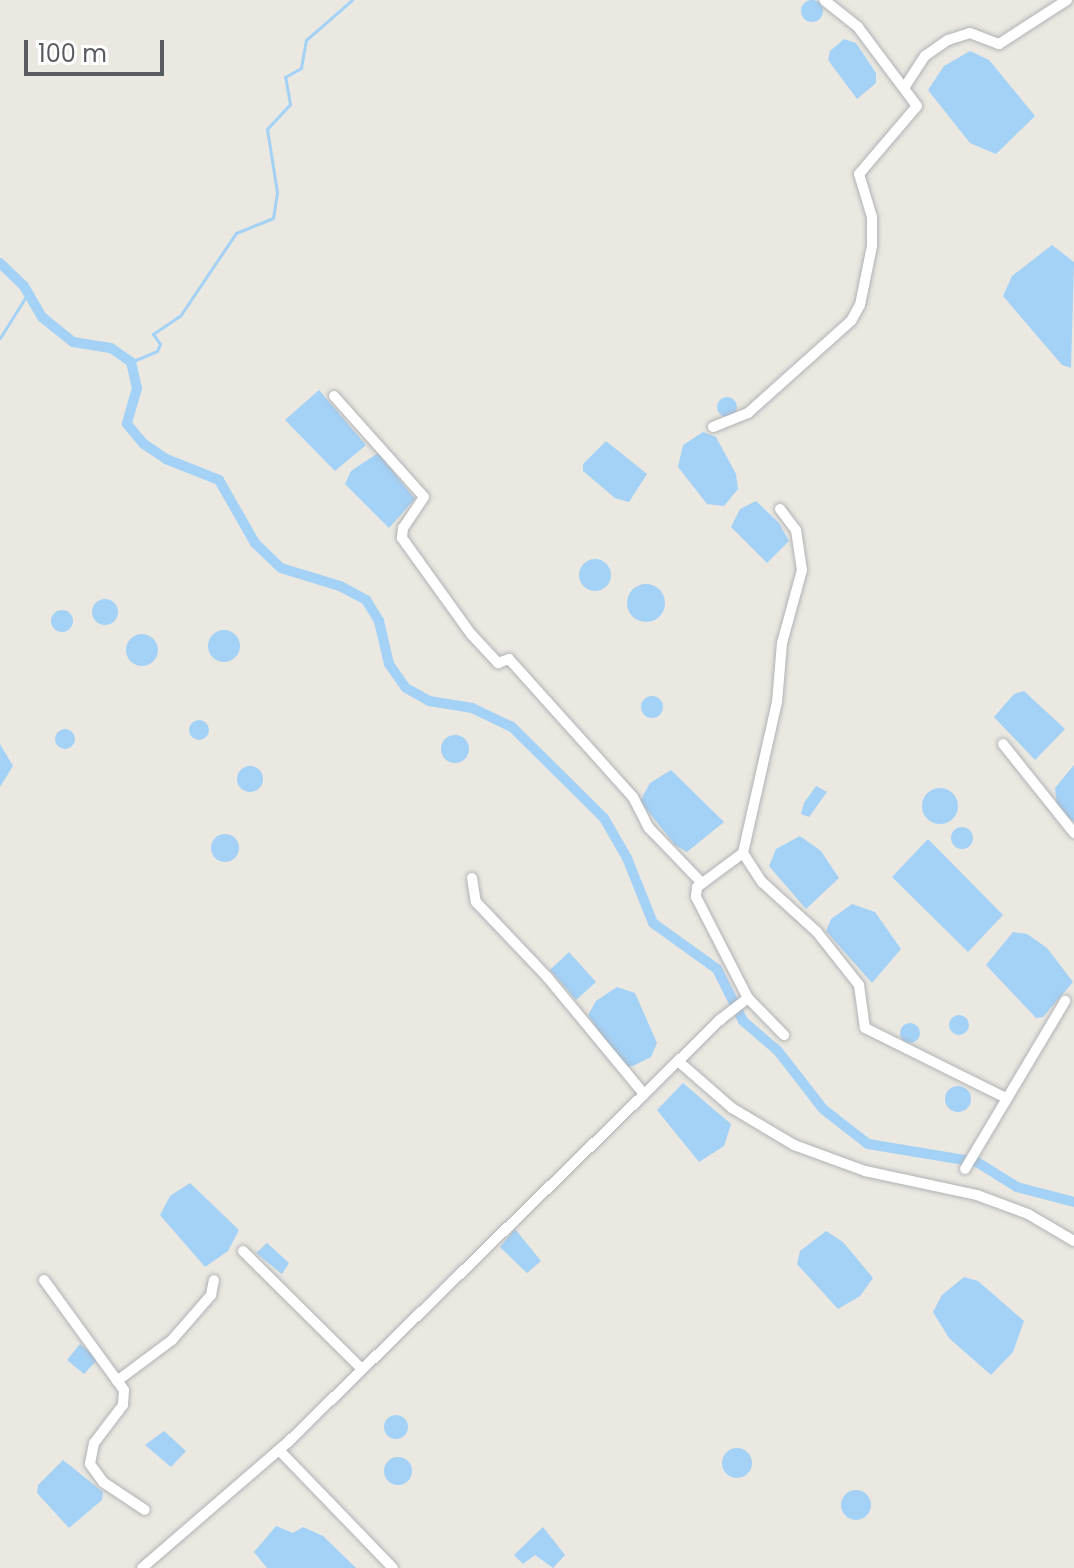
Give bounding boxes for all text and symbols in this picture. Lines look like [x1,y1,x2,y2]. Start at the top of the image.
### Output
scale bar [28,24,168,74]
text: 100 m [38,37,107,70]

